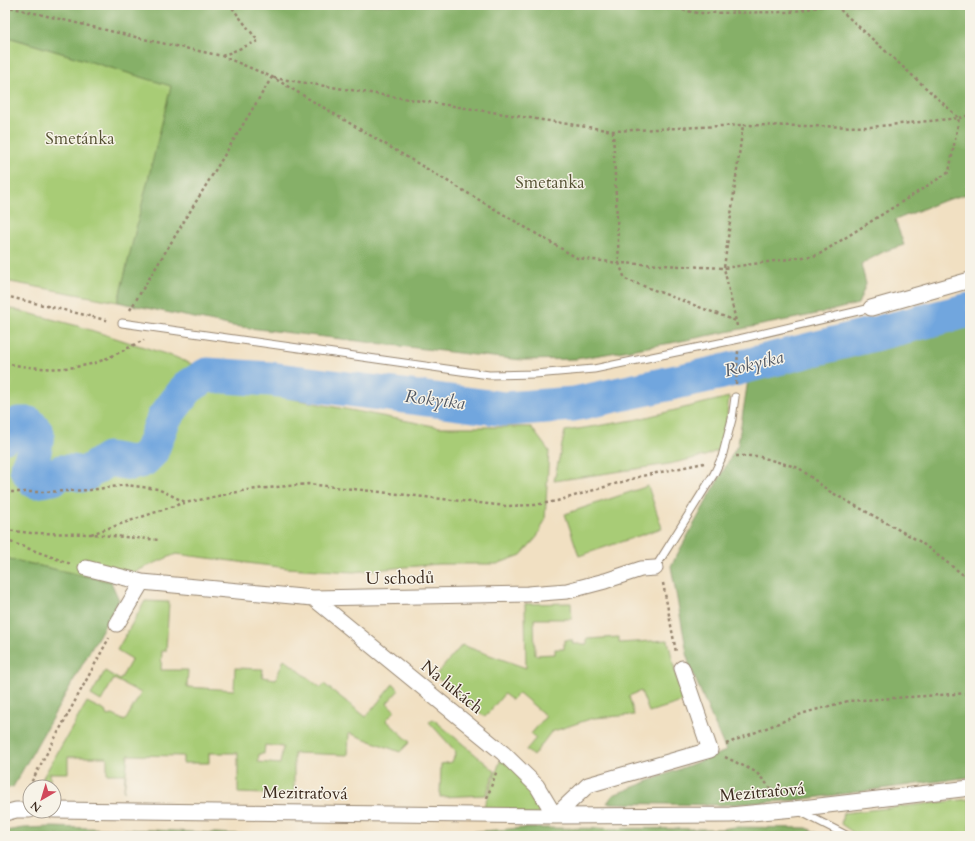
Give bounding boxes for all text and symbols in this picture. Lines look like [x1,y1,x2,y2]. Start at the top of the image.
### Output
park label: Smetánka [45,127,115,150]
park label: Smetanka [515,171,585,194]
water label: Rokytka [722,345,786,383]
water label: Rokytka [403,384,467,416]
street label: U schodů [365,566,435,590]
street label: Na lukách [416,655,488,720]
street label: Mezitraťová [718,777,806,807]
north arrow [22,779,62,819]
street label: Mezitraťová [262,781,349,805]
text: N [27,797,45,815]

